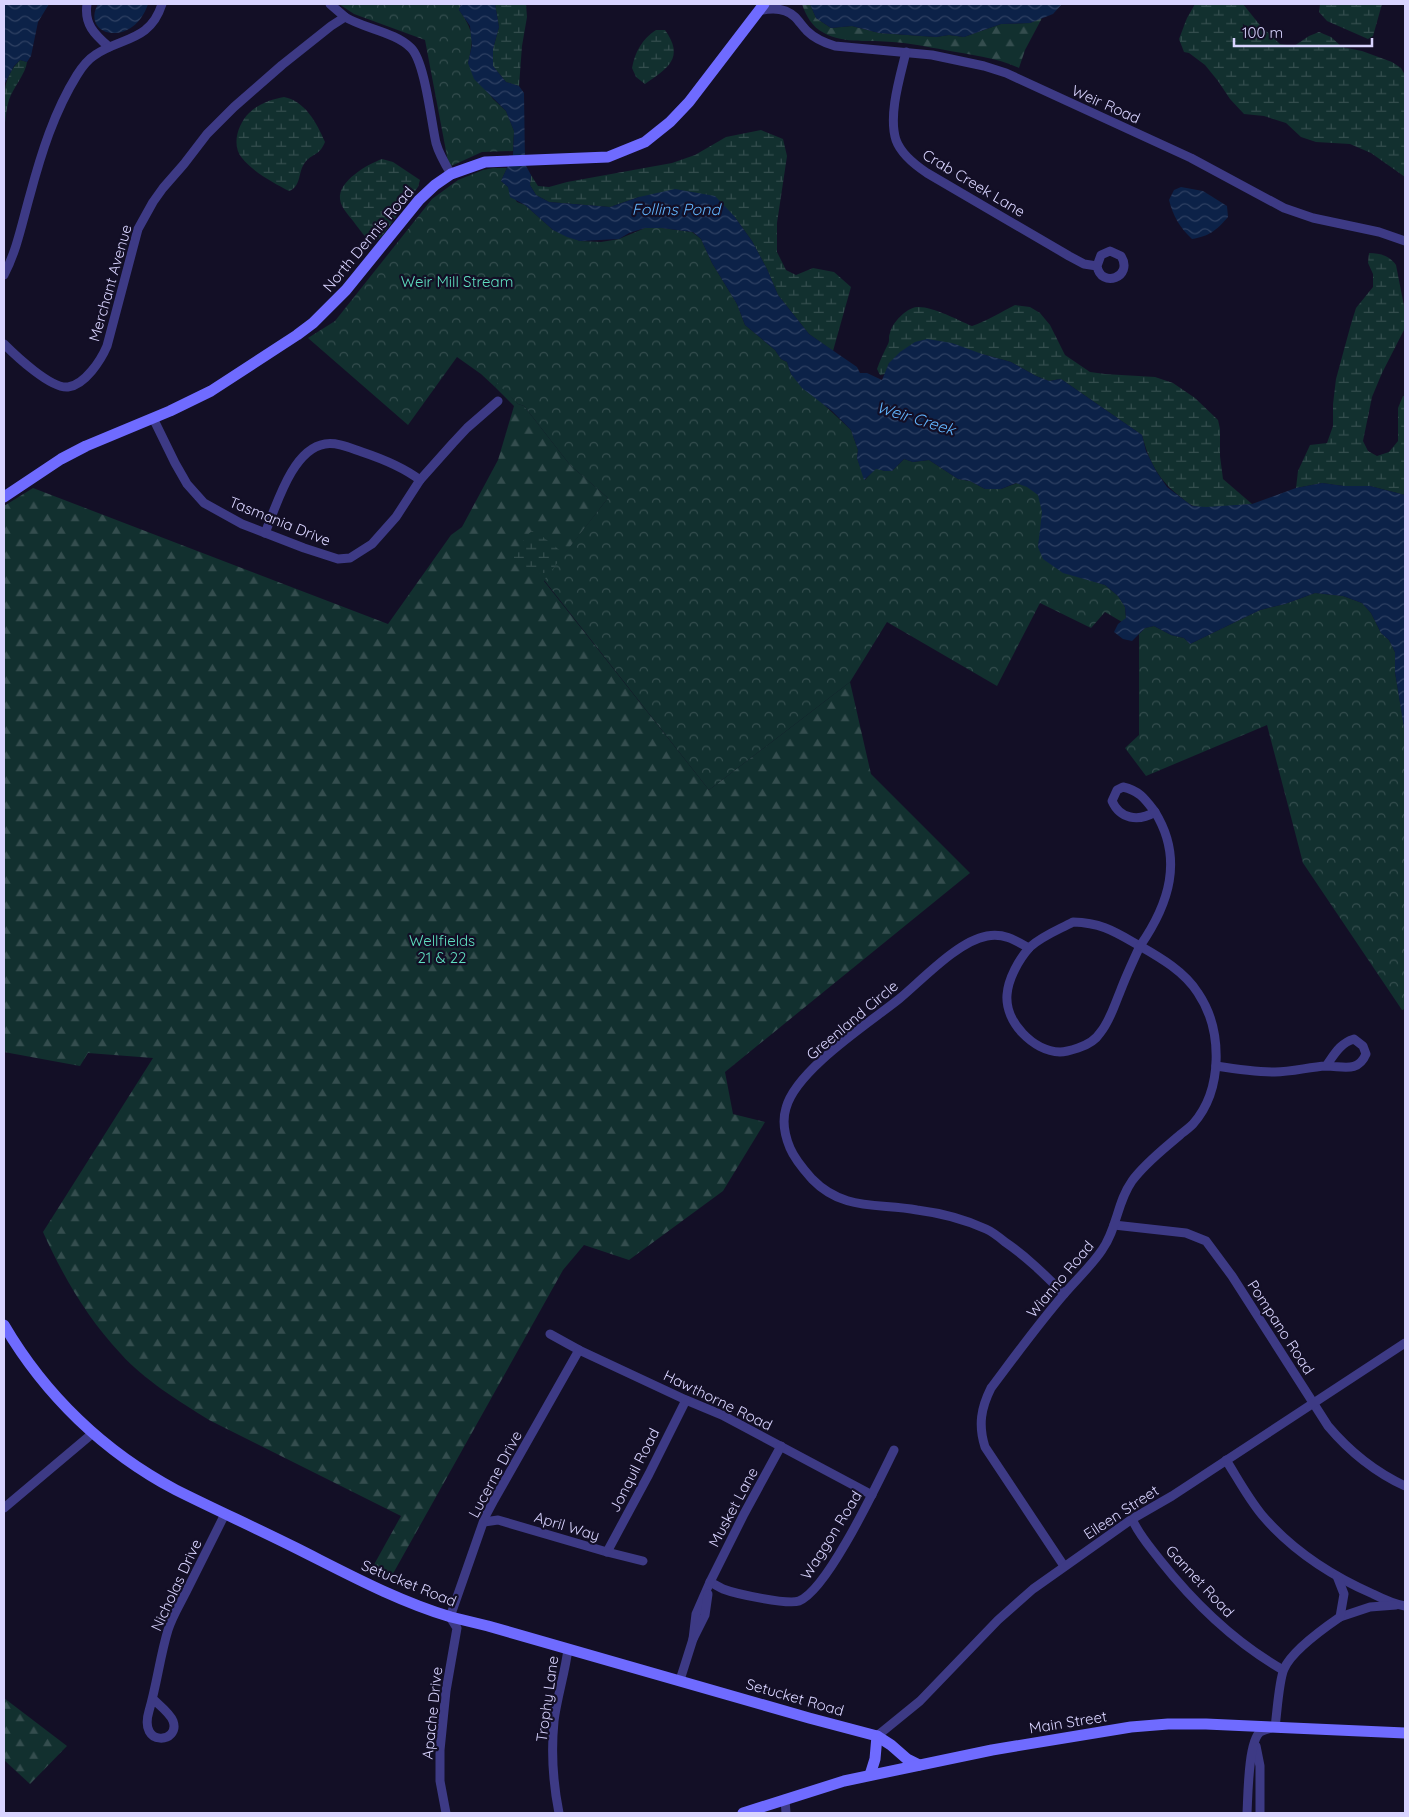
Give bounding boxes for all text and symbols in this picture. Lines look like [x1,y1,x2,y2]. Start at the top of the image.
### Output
scale bar [1234,15,1372,47]
text: 100 m [1242,23,1283,42]
street label: Weir Road [1069,80,1143,128]
street label: Crab Creek Lane [919,145,1029,221]
street label: North Dennis Road [318,182,418,296]
water label: Follins Pond [632,199,722,219]
street label: Merchant Avenue [84,222,136,344]
park label: Weir Mill Stream [401,272,513,291]
water label: Weir Creek [874,397,959,440]
street label: Tasmania Drive [227,492,333,550]
park label: Wellfields 21 & 22 [409,931,475,967]
street label: Greenland Circle [802,976,902,1064]
street label: Wianno Road [1022,1237,1098,1321]
street label: Pompano Road [1243,1276,1319,1378]
street label: Hawthorne Road [660,1365,776,1435]
street label: Jonquil Road [605,1425,663,1515]
street label: Lucerne Drive [464,1427,526,1521]
street label: Musket Lane [704,1464,762,1550]
street label: Eileen Street [1080,1481,1162,1543]
street label: Waggon Road [796,1487,866,1583]
street label: April Way [532,1507,602,1545]
street label: Nicholas Drive [146,1536,206,1634]
street label: Gannet Road [1162,1541,1238,1621]
street label: Setucket Road [359,1555,459,1611]
street label: Trophy Lane [532,1655,562,1743]
street label: Apache Drive [418,1666,446,1760]
street label: Setucket Road [744,1674,846,1720]
street label: Main Street [1028,1706,1108,1738]

